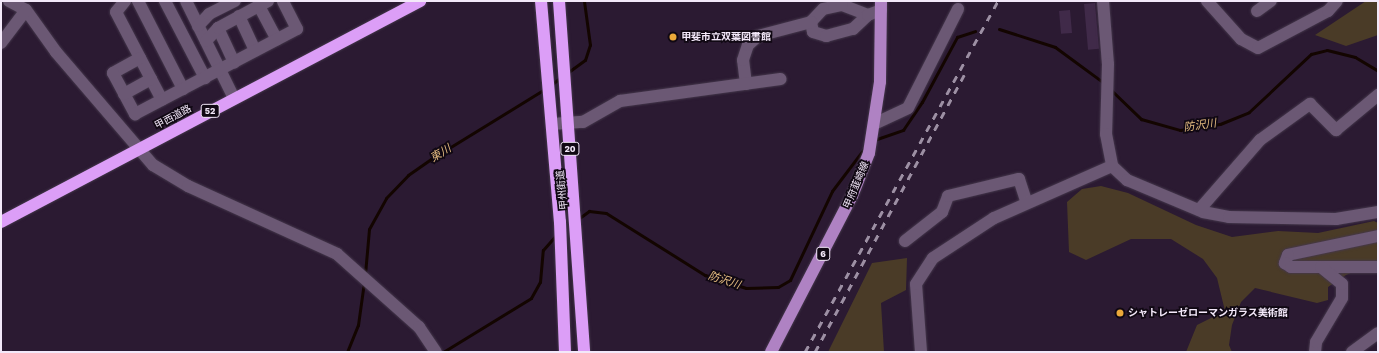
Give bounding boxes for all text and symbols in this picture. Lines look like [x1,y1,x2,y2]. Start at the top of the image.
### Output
place label: 甲斐市立双葉図書館 [681,31,771,43]
marker: 甲斐市立双葉図書館 [668,32,678,42]
street label: 甲西道路 [153,102,193,132]
road number: 52 [200,104,220,118]
water label: 防沢川 [1183,117,1217,135]
road number: 20 [560,142,580,156]
water label: 東川 [428,143,454,165]
street label: 甲府韮崎線 [841,160,871,210]
street label: 甲州街道 [554,169,570,211]
road number: 6 [816,247,830,261]
water label: 防沢川 [706,270,742,292]
place label: シャトレーゼローマンガラス美術館 [1128,307,1288,319]
marker: シャトレーゼローマンガラス美術館 [1115,308,1125,318]

